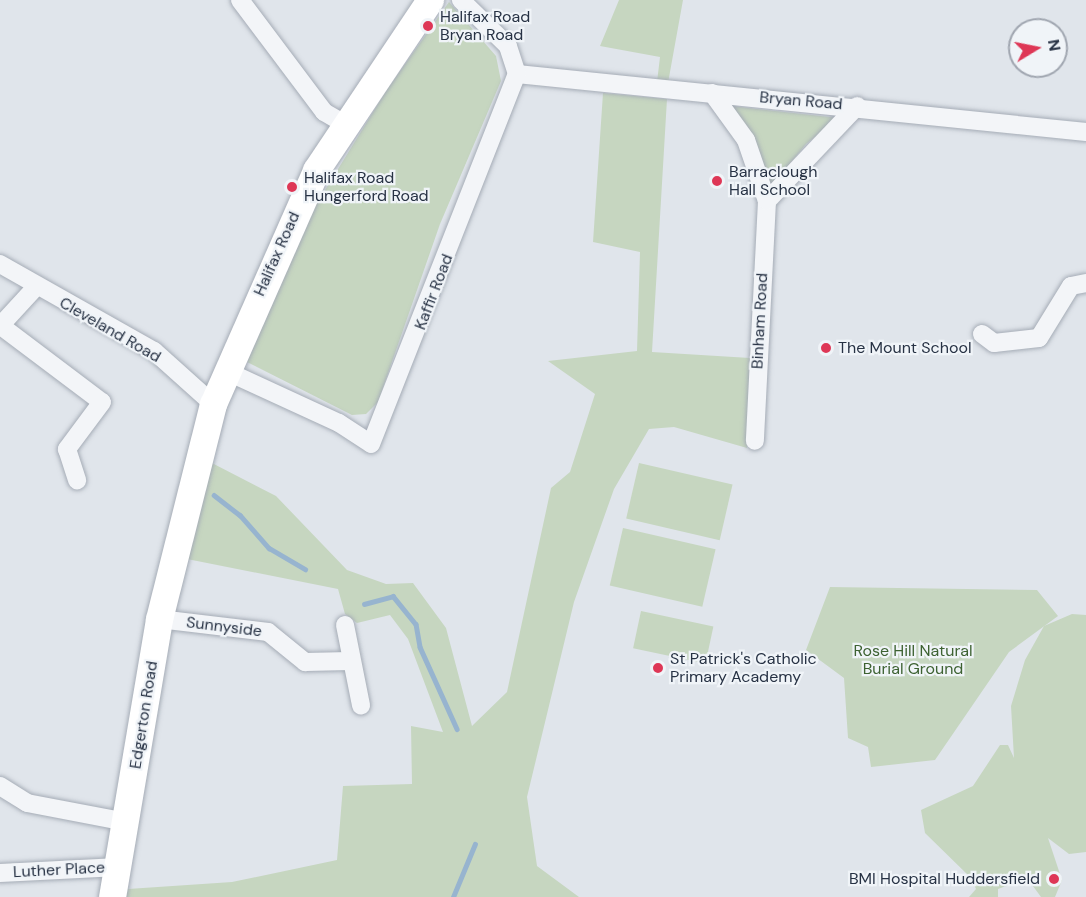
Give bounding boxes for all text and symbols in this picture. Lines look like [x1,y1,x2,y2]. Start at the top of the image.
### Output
place label: Halifax Road Bryan Road [440,7,530,45]
north arrow [1008,18,1068,78]
marker: Halifax Road Bryan Road [421,19,435,33]
text: N [1043,38,1066,53]
street label: Bryan Road [759,88,843,114]
place label: Barraclough Hall School [729,162,817,200]
place label: Halifax Road Hungerford Road [304,168,429,206]
marker: Barraclough Hall School [710,174,724,188]
marker: Halifax Road Hungerford Road [285,180,299,194]
street label: Halifax Road [250,209,304,299]
street label: Kaffir Road [411,251,457,333]
street label: Binham Road [748,272,772,370]
street label: Cleveland Road [56,293,164,367]
place label: The Mount School [838,338,972,358]
marker: The Mount School [819,341,833,355]
street label: Sunnyside [185,613,263,641]
park label: Rose Hill Natural Burial Ground [853,641,973,679]
place label: St Patrick's Catholic Primary Academy [670,649,817,687]
street label: Edgerton Road [126,660,162,770]
marker: St Patrick's Catholic Primary Academy [651,661,665,675]
street label: Luther Place [12,858,106,882]
place label: BMI Hospital Huddersfield [849,869,1040,889]
marker: BMI Hospital Huddersfield [1045,870,1063,888]

